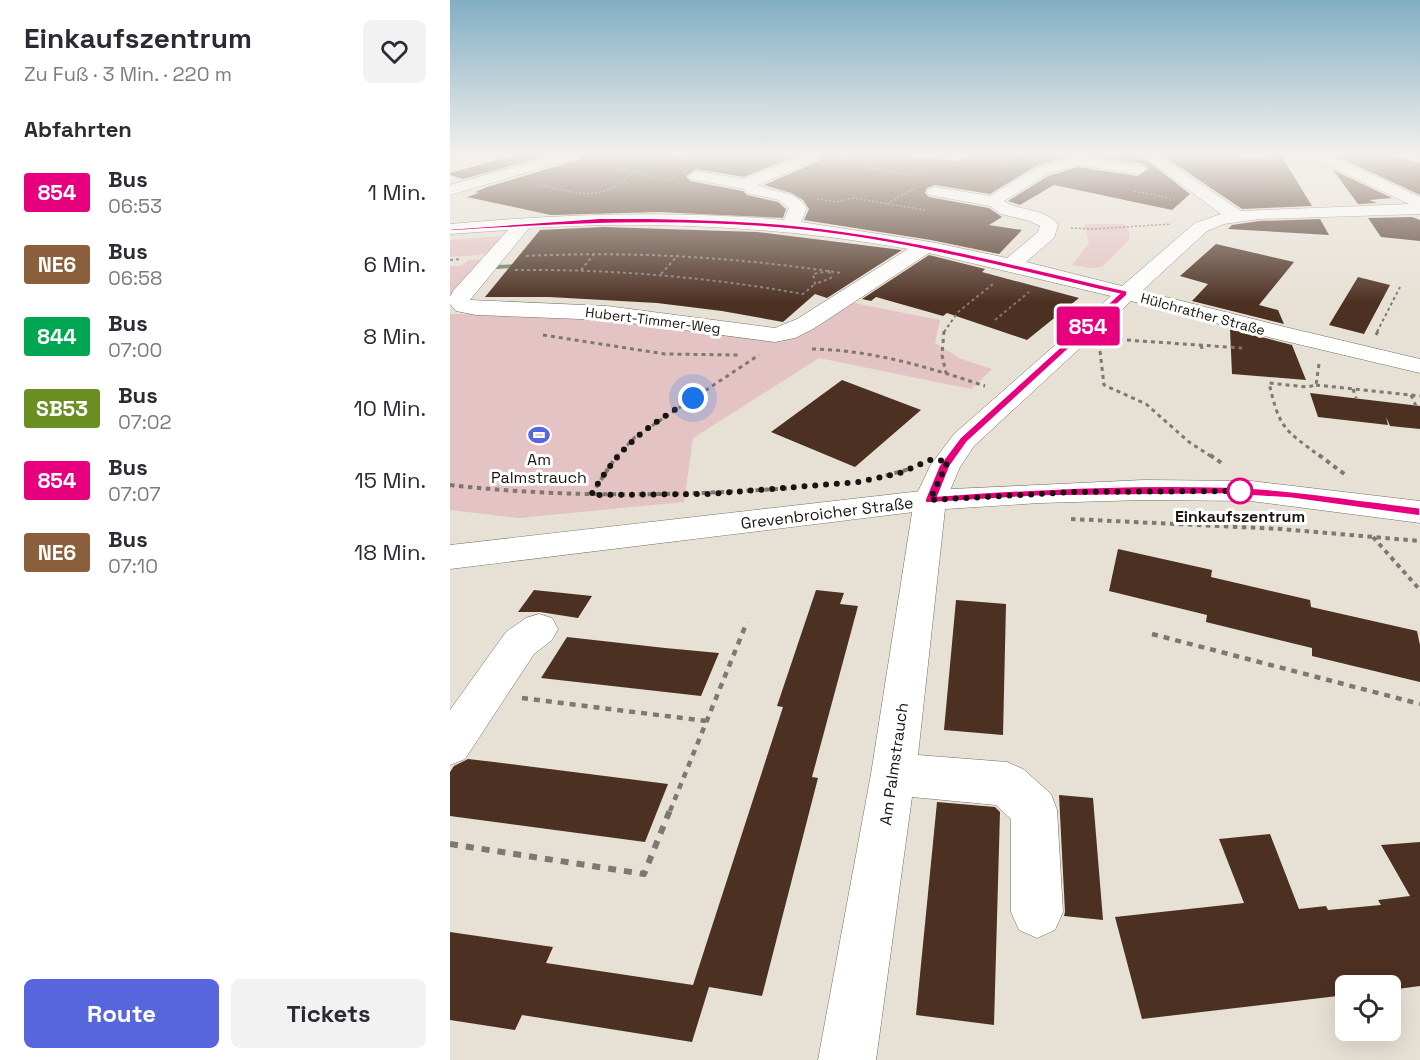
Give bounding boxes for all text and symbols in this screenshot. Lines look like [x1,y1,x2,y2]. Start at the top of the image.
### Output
text: Einkaufszentrum [24,20,252,56]
button: heart [363,20,426,83]
text: Zu Fuß · 3 Min. · 220 m [24,61,232,87]
text: Abfahrten [24,115,132,143]
text: Bus [108,165,148,193]
text: 1 Min. [368,178,426,206]
text: 854 [38,179,76,206]
text: 06:53 [108,193,162,219]
text: Bus [108,237,148,265]
text: 6 Min. [363,250,426,278]
text: NE6 [38,251,76,278]
text: 06:58 [108,265,163,291]
street label: Hülchrather Straße [1139,289,1267,339]
street label: Hubert-Timmer-Weg [584,303,722,337]
line badge: 854 [1054,306,1122,346]
text: Bus [108,309,148,337]
text: 854 [1069,313,1107,340]
text: 8 Min. [363,322,426,350]
text: 844 [37,323,77,350]
text: 07:00 [108,337,162,363]
text: Bus [118,381,158,409]
your location [678,383,708,413]
text: 10 Min. [354,394,426,422]
text: SB53 [36,395,88,422]
text: 07:02 [118,409,172,435]
sports icon: Am Palmstrauch [527,423,551,447]
place label: Am Palmstrauch [491,449,587,488]
text: Bus [108,453,148,481]
text: 15 Min. [354,466,426,494]
text: 854 [38,467,76,494]
marker: Einkaufszentrum [1227,478,1253,504]
text: 07:07 [108,481,161,507]
street label: Grevenbroicher Straße [740,492,914,534]
place label: Einkaufszentrum [1175,506,1305,527]
text: Bus [108,525,148,553]
text: 18 Min. [354,538,426,566]
text: NE6 [38,539,76,566]
text: 07:10 [108,553,158,579]
street label: Am Palmstrauch [875,701,913,827]
map controls [1335,975,1401,1041]
button: locate [1335,975,1401,1041]
button: Route [24,979,219,1048]
button: Tickets [231,979,426,1048]

